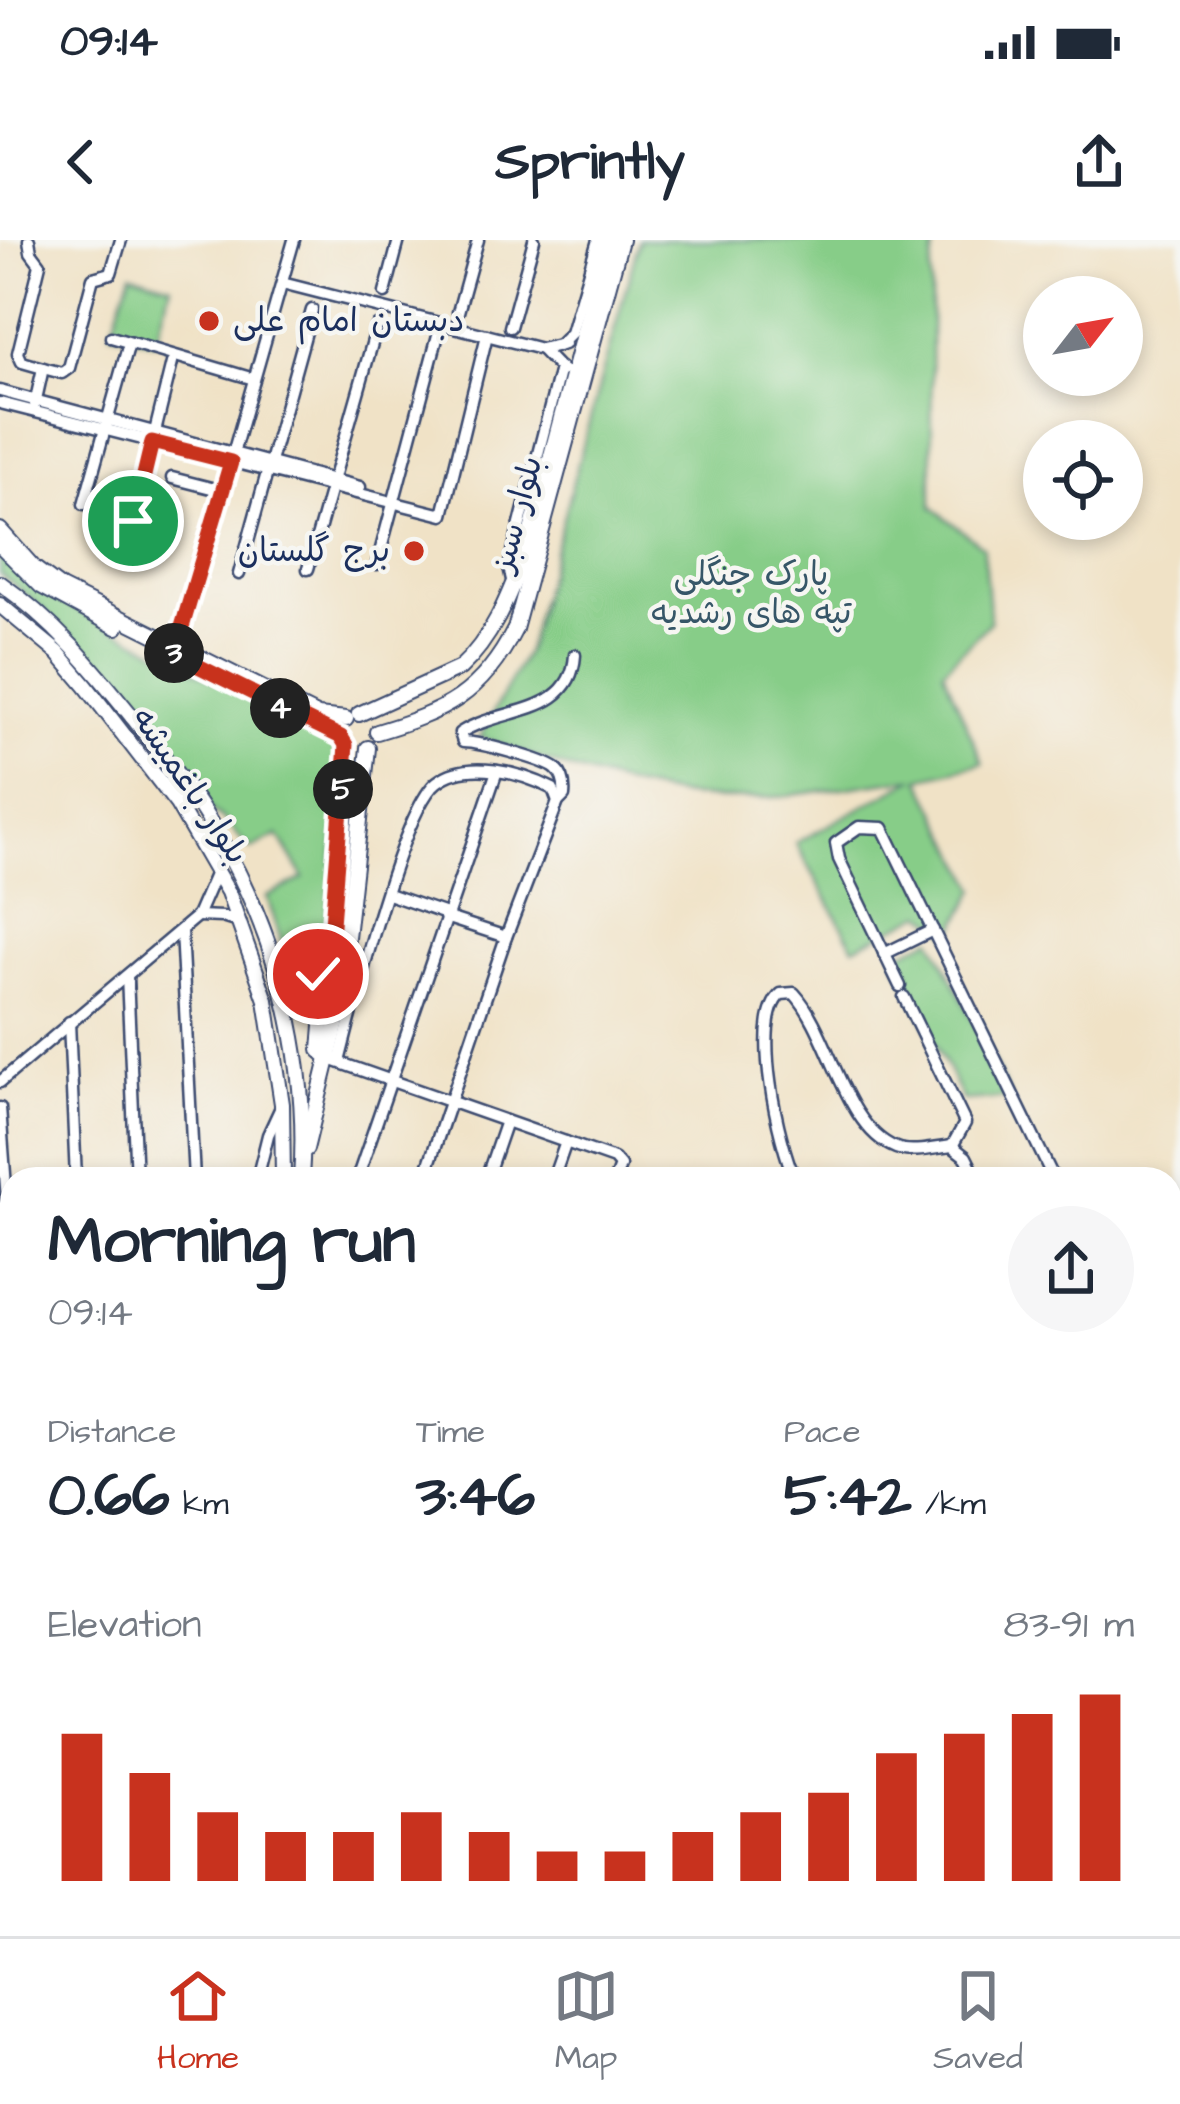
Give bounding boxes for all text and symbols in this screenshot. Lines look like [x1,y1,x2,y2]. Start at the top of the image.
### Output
text: 09:14 [60,11,158,73]
text: Sprintly [495,125,685,200]
icon: back [48,129,114,195]
icon: share [1066,129,1132,195]
north arrow [1023,276,1143,396]
map controls [1023,276,1143,540]
place label: دبستان امام علی [233,298,464,345]
marker: دبستان امام علی [196,308,222,334]
button: locate [1023,420,1143,540]
street label: بلوار سبز [479,451,555,580]
pin [82,470,184,572]
icon: arrive [100,488,166,554]
place label: برج گلستان [238,528,390,574]
marker: برج گلستان [401,538,427,564]
park label: پارک جنگلی تپه های رشدیه [650,552,852,636]
pin: 3 [144,623,204,683]
text: 3 [166,630,182,676]
pin: 4 [250,678,310,738]
text: 4 [269,685,291,731]
street label: بلوار باغمیشه [121,698,259,874]
pin: 5 [313,759,373,819]
text: 5 [331,766,355,812]
pin [267,923,369,1025]
icon: check [285,941,351,1007]
text: Morning run [48,1196,416,1288]
button: share [1008,1206,1134,1332]
text: 09:14 [48,1287,133,1341]
text: Distance [48,1409,176,1455]
text: Time [416,1409,485,1455]
text: Pace [784,1409,861,1455]
text: 0.66 [48,1455,170,1538]
text: 3:46 [416,1455,535,1538]
text: 5:42 [784,1455,912,1538]
text: km [170,1481,229,1527]
text: /km [912,1481,986,1527]
text: Elevation [48,1599,202,1653]
text: 83–91 m [1004,1599,1134,1653]
tab: Home [157,1963,239,2081]
tab: Map [553,1963,619,2081]
tab: Saved [933,1963,1023,2081]

